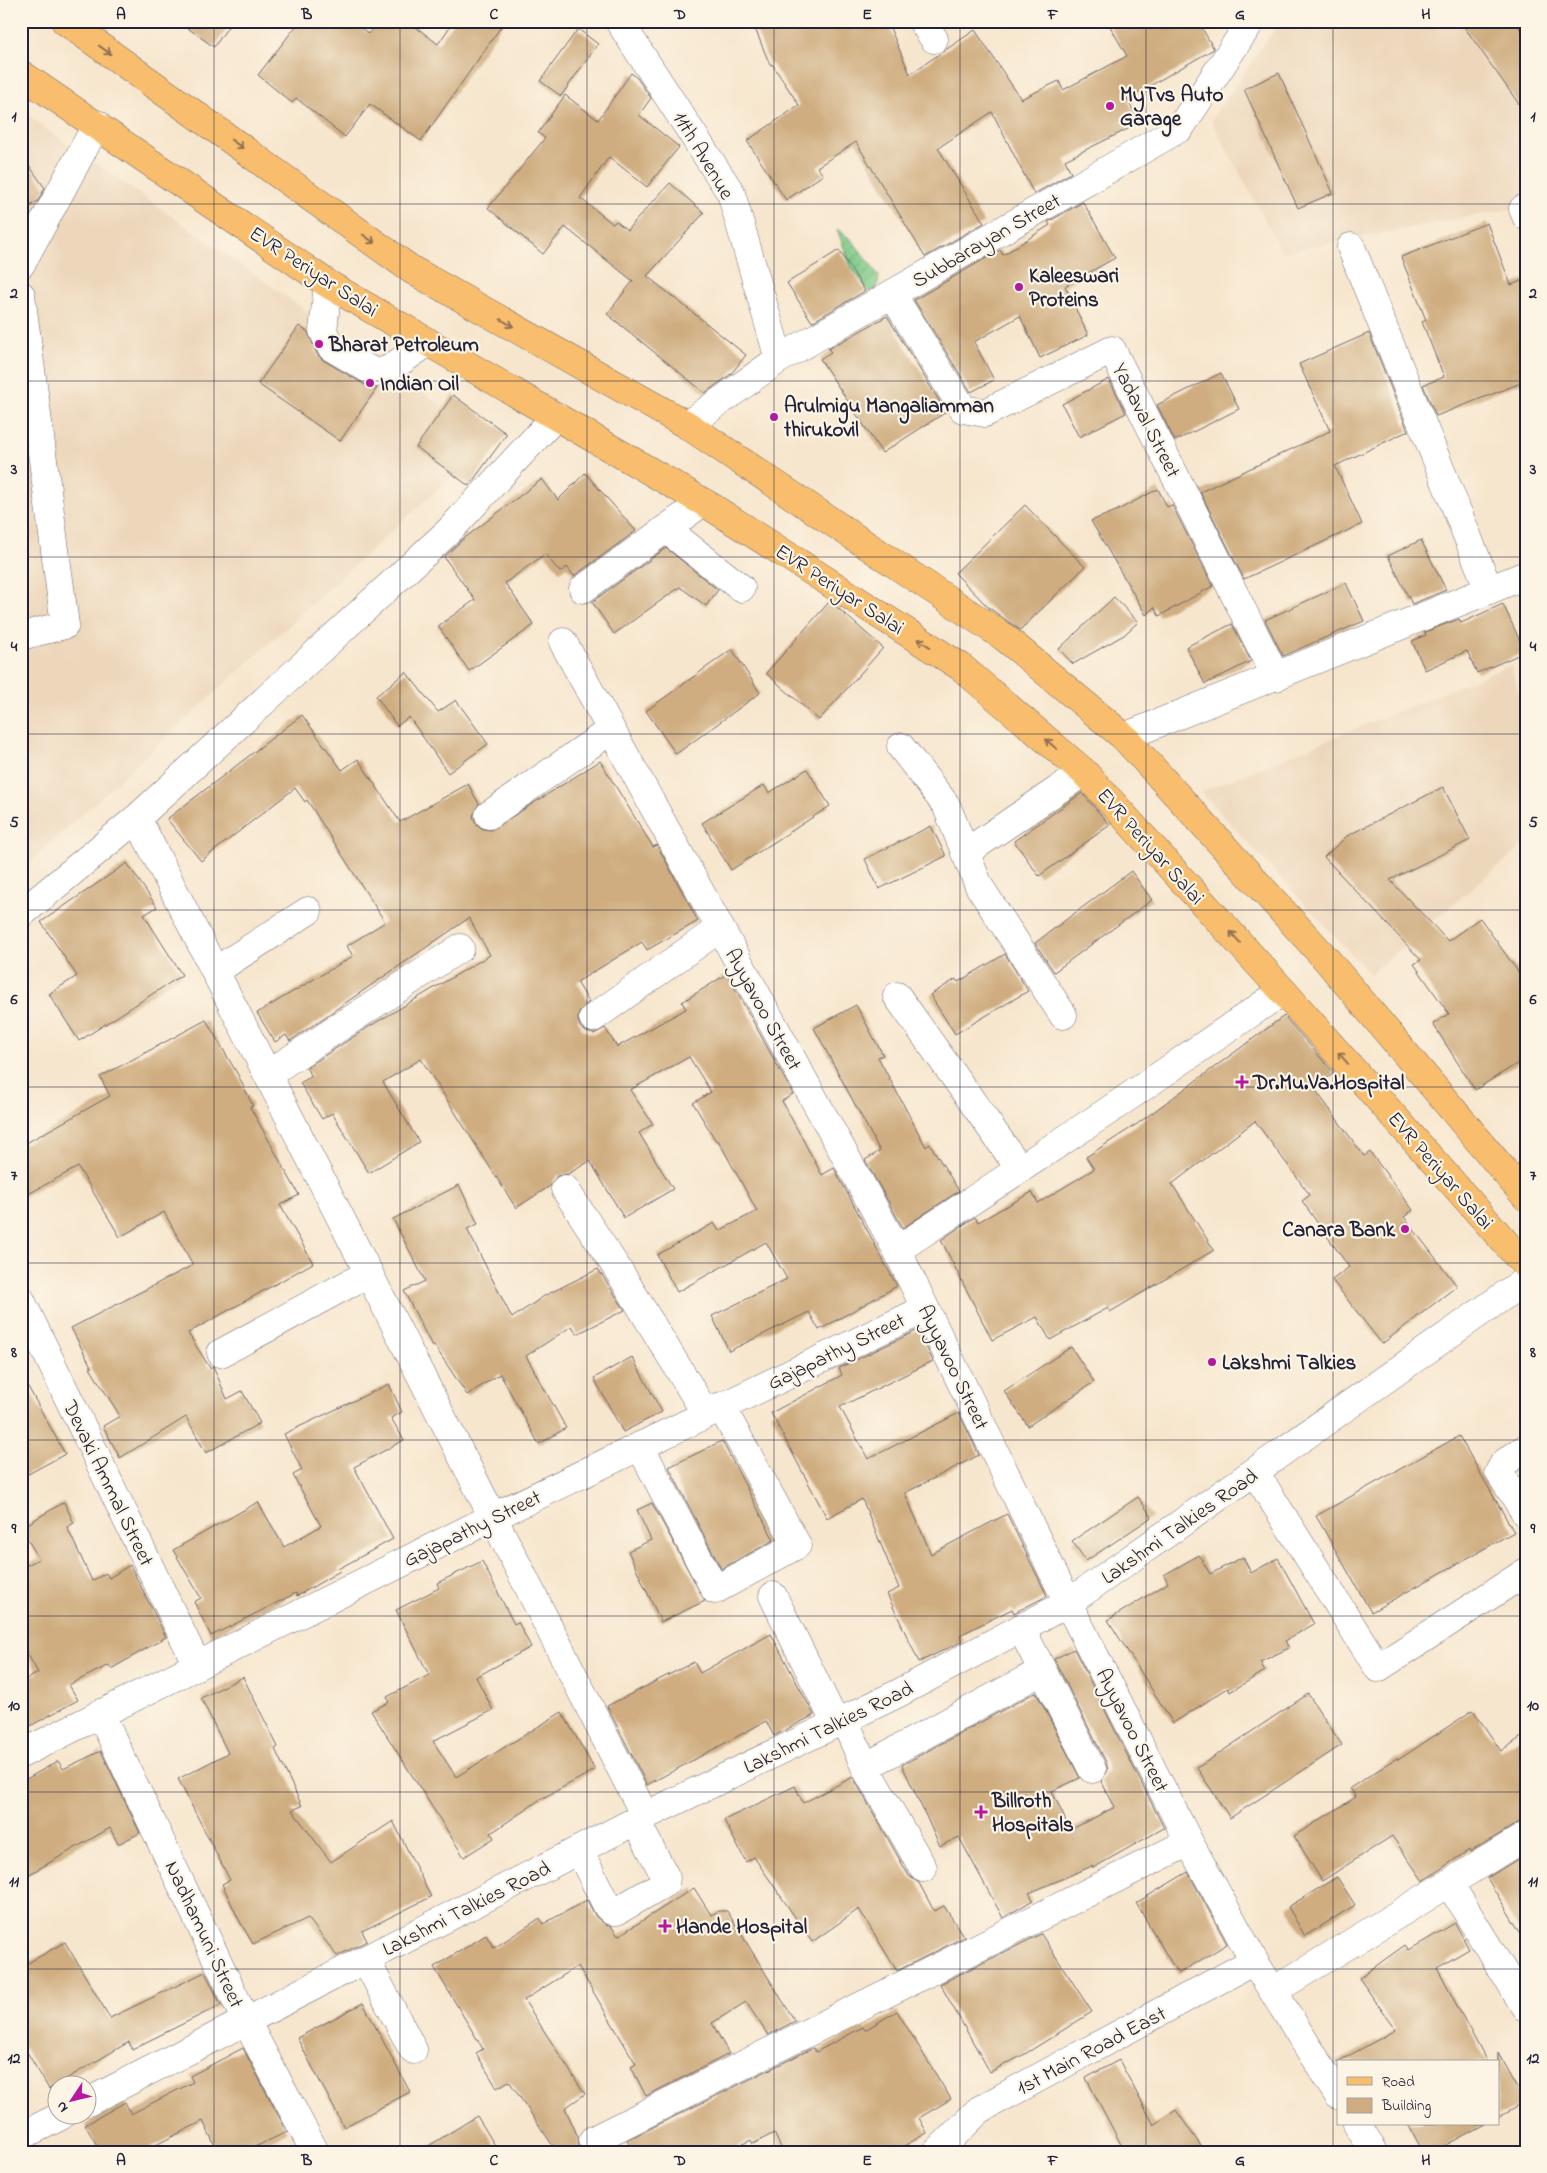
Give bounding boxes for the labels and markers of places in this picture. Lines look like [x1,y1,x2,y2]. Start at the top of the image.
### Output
place label: MyTvs Auto Garage [1120,81,1223,137]
marker: MyTvs Auto Garage [1104,100,1116,112]
place label: Kaleeswari Proteins [1029,262,1119,316]
marker: Kaleeswari Proteins [1013,281,1025,293]
place label: Bharat Petroleum [328,331,479,361]
marker: Bharat Petroleum [313,338,325,350]
place label: Indian Oil [380,370,459,400]
marker: Indian Oil [364,377,376,389]
place label: Arulmigu Mangaliamman thirukovil [783,392,994,446]
marker: Arulmigu Mangaliamman thirukovil [768,411,780,423]
place label: Dr.Mu.Va.Hospital [1252,1069,1405,1099]
marker: Dr.Mu.Va.Hospital [1235,1075,1249,1089]
place label: Canara Bank [1282,1216,1396,1246]
marker: Canara Bank [1399,1223,1411,1235]
place label: Lakshmi Talkies [1222,1349,1357,1379]
marker: Lakshmi Talkies [1206,1356,1218,1368]
place label: Billroth Hospitals [991,1787,1074,1841]
marker: Billroth Hospitals [974,1805,988,1819]
place label: Hande Hospital [676,1913,808,1943]
marker: Hande Hospital [658,1919,672,1933]

